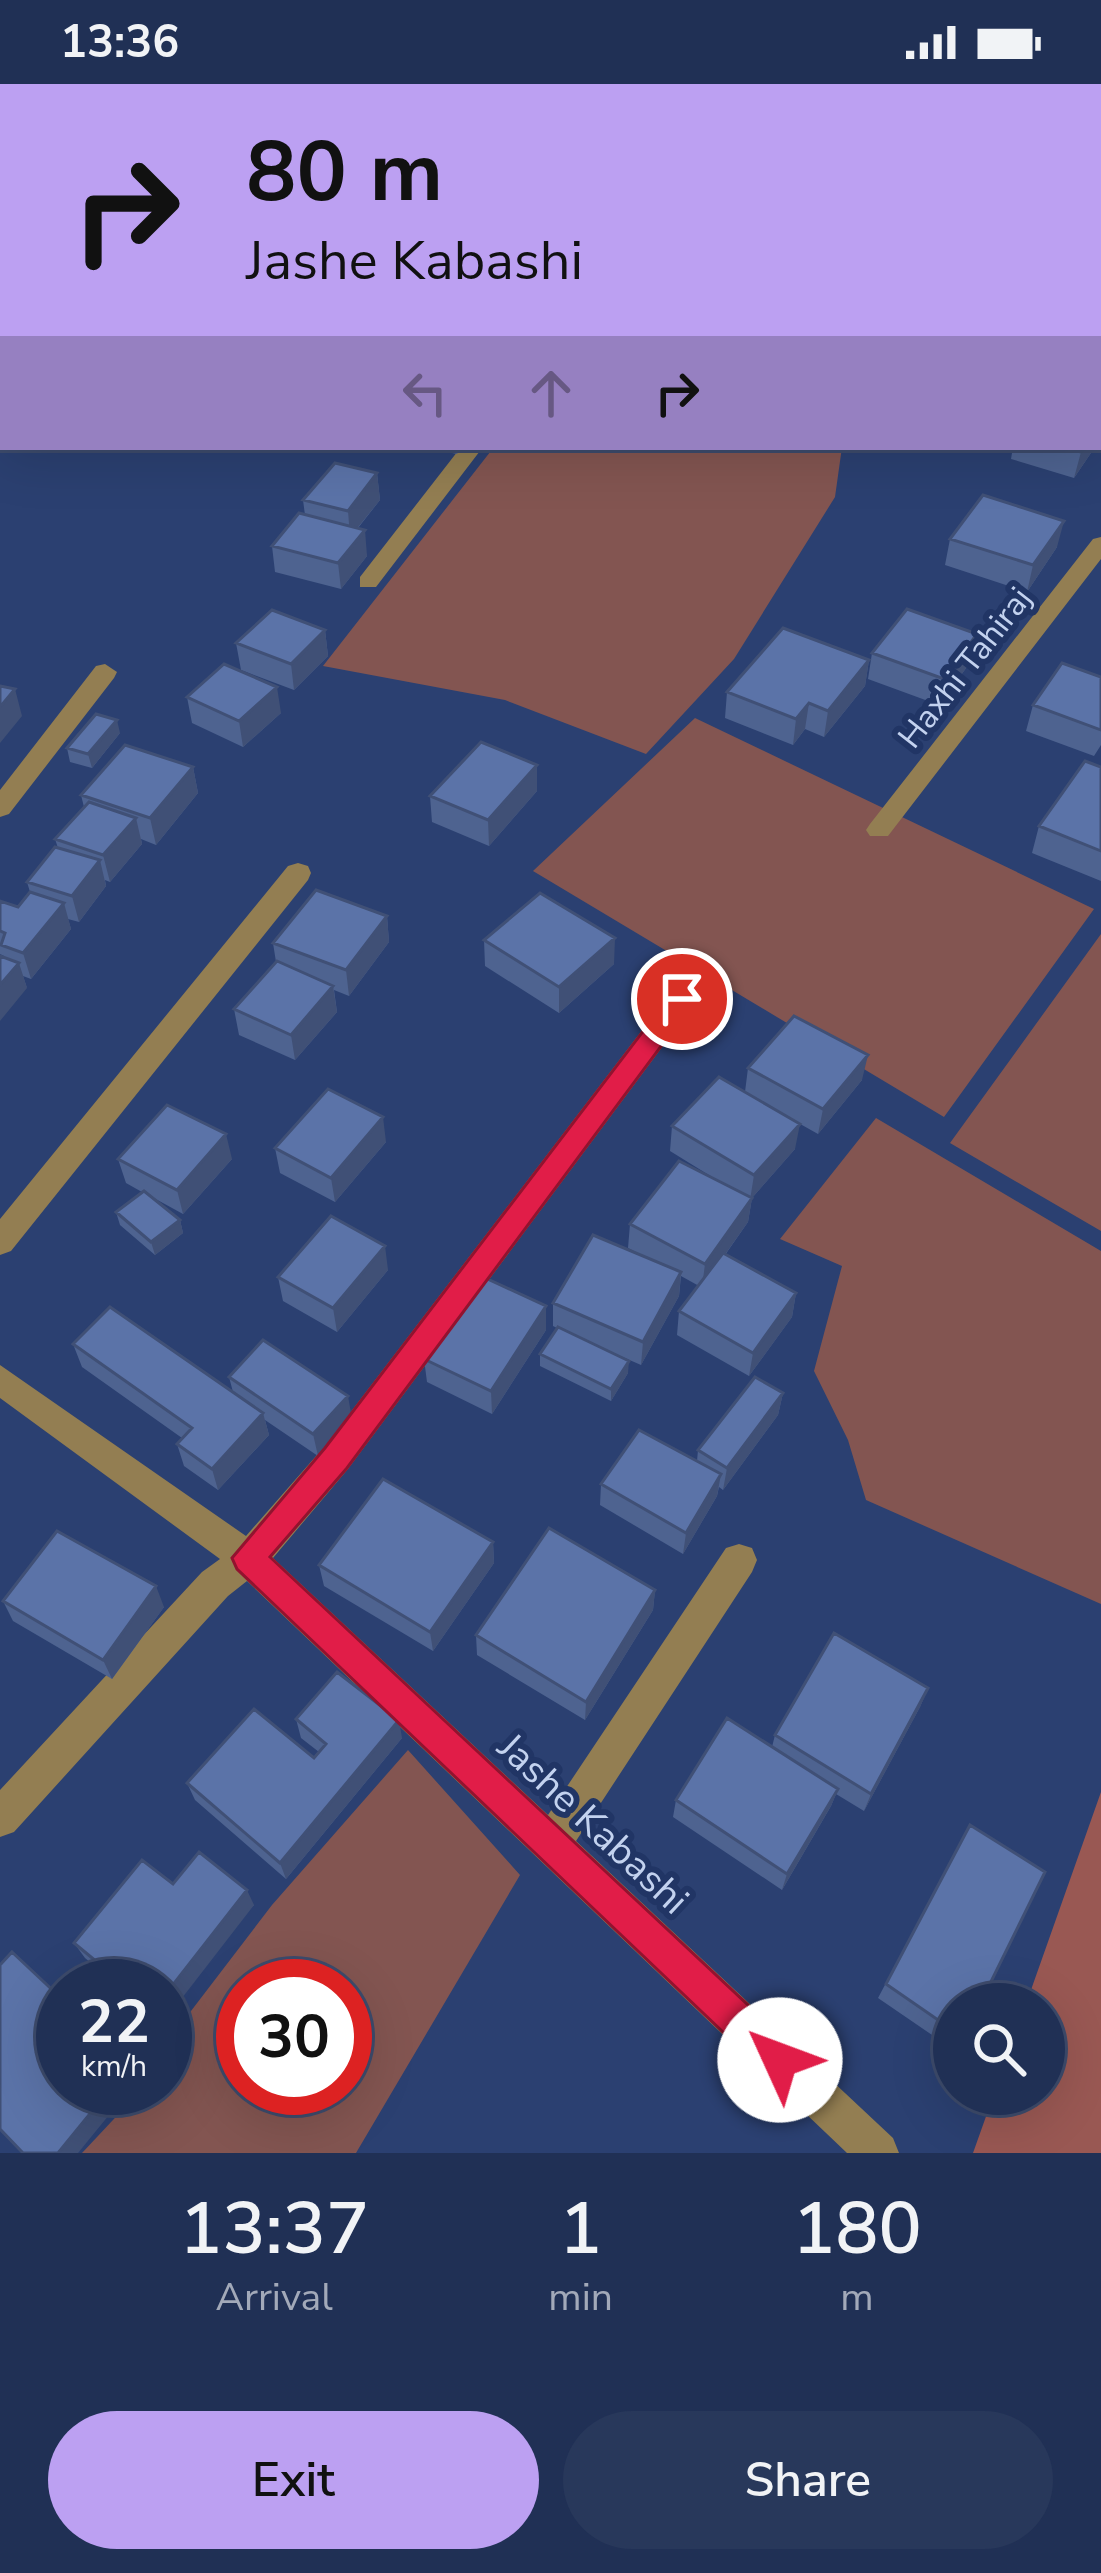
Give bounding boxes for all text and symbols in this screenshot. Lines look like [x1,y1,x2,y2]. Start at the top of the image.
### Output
text: 13:36 [60,12,179,73]
text: 80 m [246,115,443,230]
icon: right [48,132,204,288]
text: Jashe Kabashi [246,224,583,298]
icon: left [392,360,458,426]
icon: ahead [518,360,584,426]
icon: right [644,360,710,426]
street label: Haxhi Tahiraj [888,578,1042,758]
pin [631,948,733,1050]
icon: arrive [649,966,715,1032]
street label: Jashe Kabashi [485,1721,700,1926]
speed limit sign: 30 [216,1959,372,2115]
text: 22 [78,1981,150,2063]
map controls [933,1983,1065,2115]
button: search [933,1983,1065,2115]
position arrow [717,1997,843,2123]
text: km/h [81,2046,147,2087]
text: 13:37 [179,2180,369,2278]
text: 1 [559,2180,602,2278]
text: 180 [792,2180,922,2278]
text: Arrival [216,2271,333,2324]
text: min [548,2271,613,2324]
text: m [840,2271,874,2324]
button: Exit [48,2411,539,2549]
button: Share [563,2411,1053,2549]

